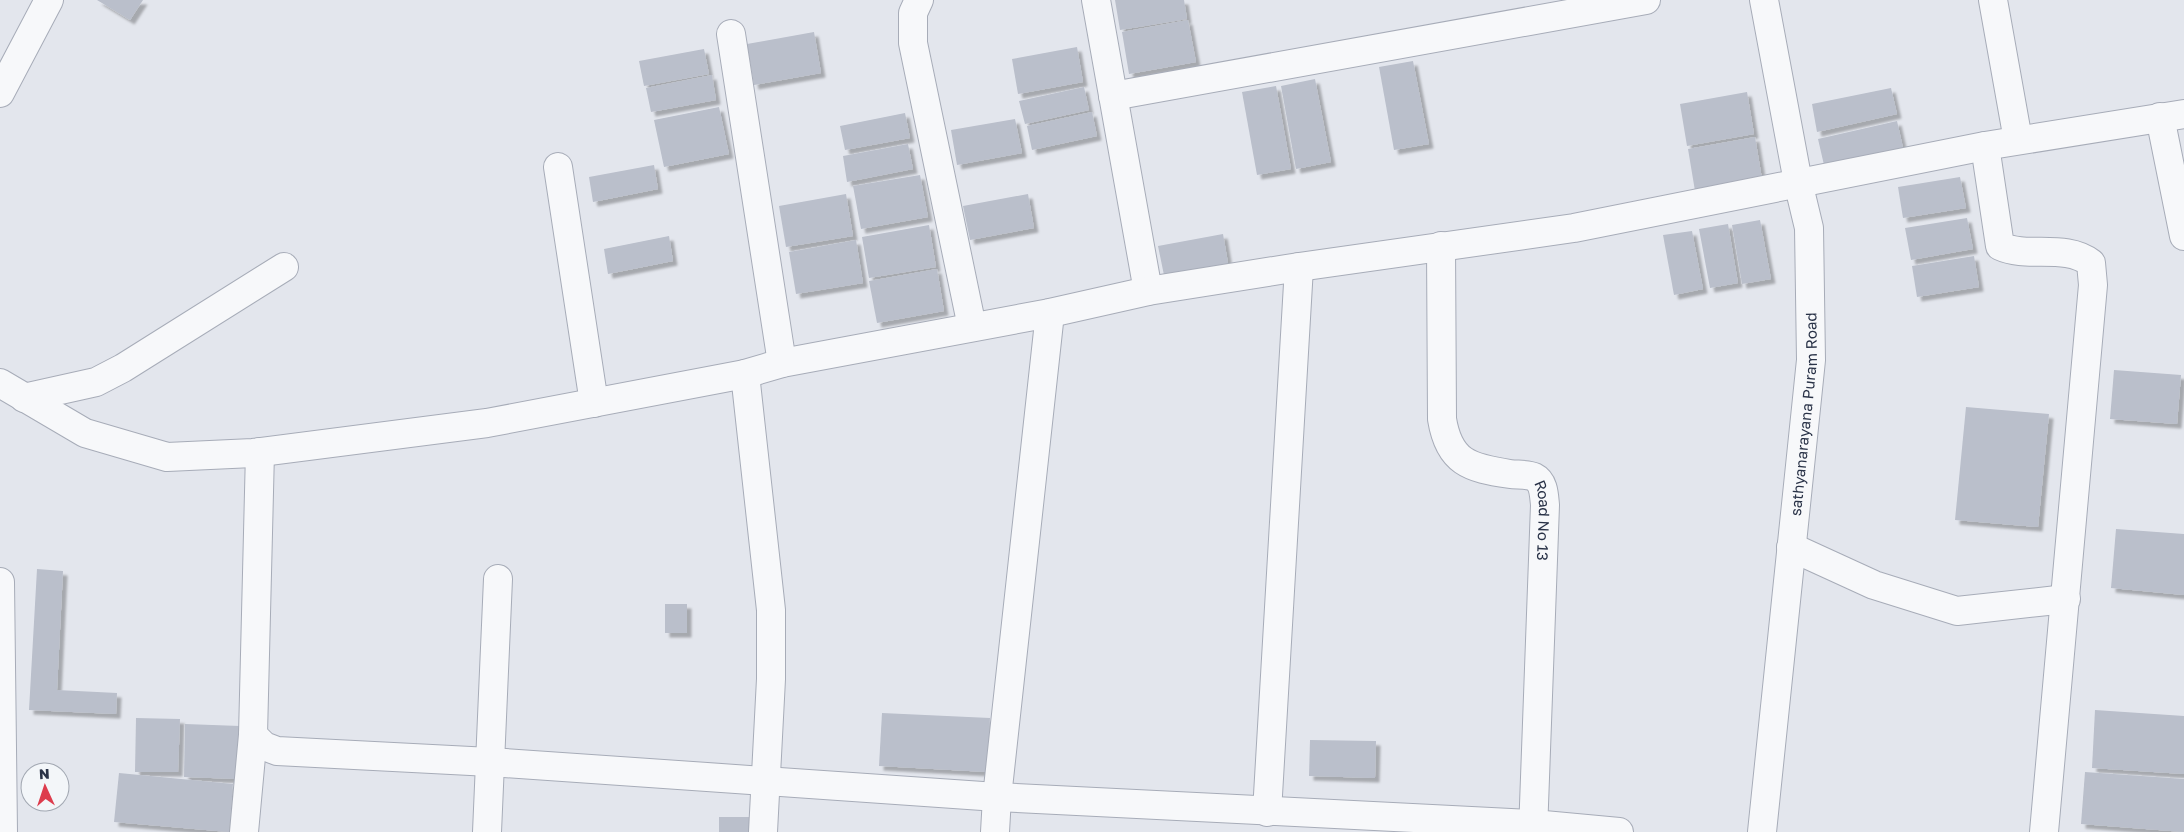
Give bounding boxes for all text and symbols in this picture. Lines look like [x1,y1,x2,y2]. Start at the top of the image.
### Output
street label: sathyanarayana Puram Road [1786,312,1820,517]
street label: Road No 13 [1531,477,1554,561]
north arrow [20,762,70,812]
text: N [39,765,50,782]

